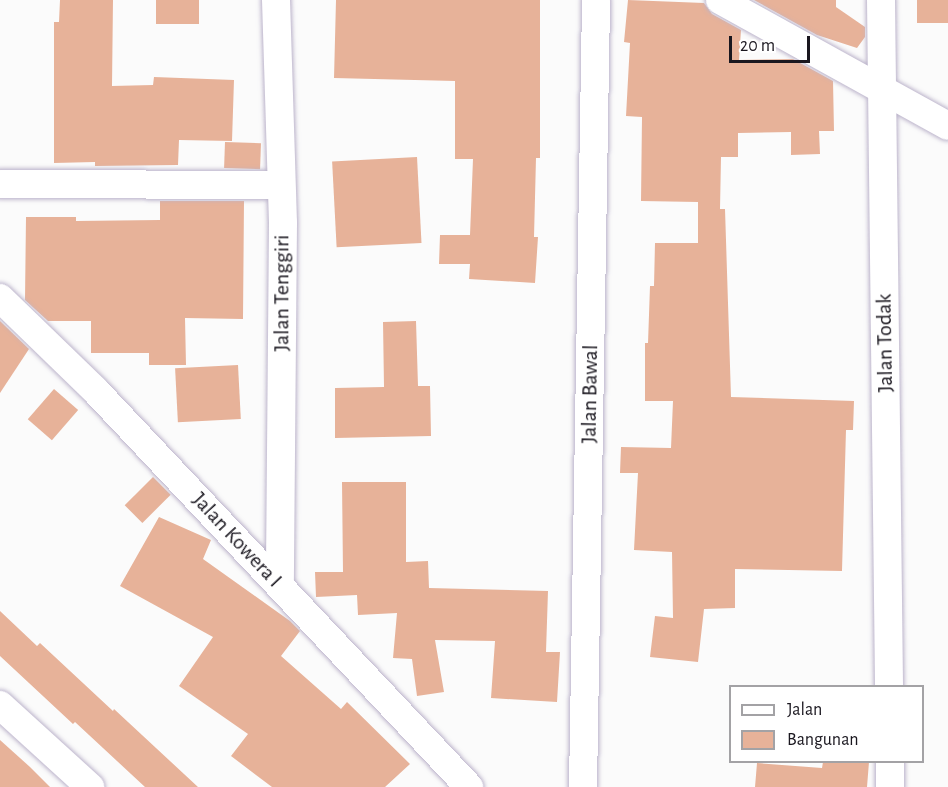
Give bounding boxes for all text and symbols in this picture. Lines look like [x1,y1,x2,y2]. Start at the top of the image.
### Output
scale bar [732,24,813,62]
text: 20 m [740,37,775,55]
street label: Jalan Tenggiri [269,235,295,351]
street label: Jalan Todak [871,293,899,393]
street label: Jalan Bawal [576,344,604,444]
street label: Jalan Kowera I [186,487,288,593]
legend [729,685,924,763]
text: Jalan [787,701,822,719]
text: Bangunan [787,731,859,749]

